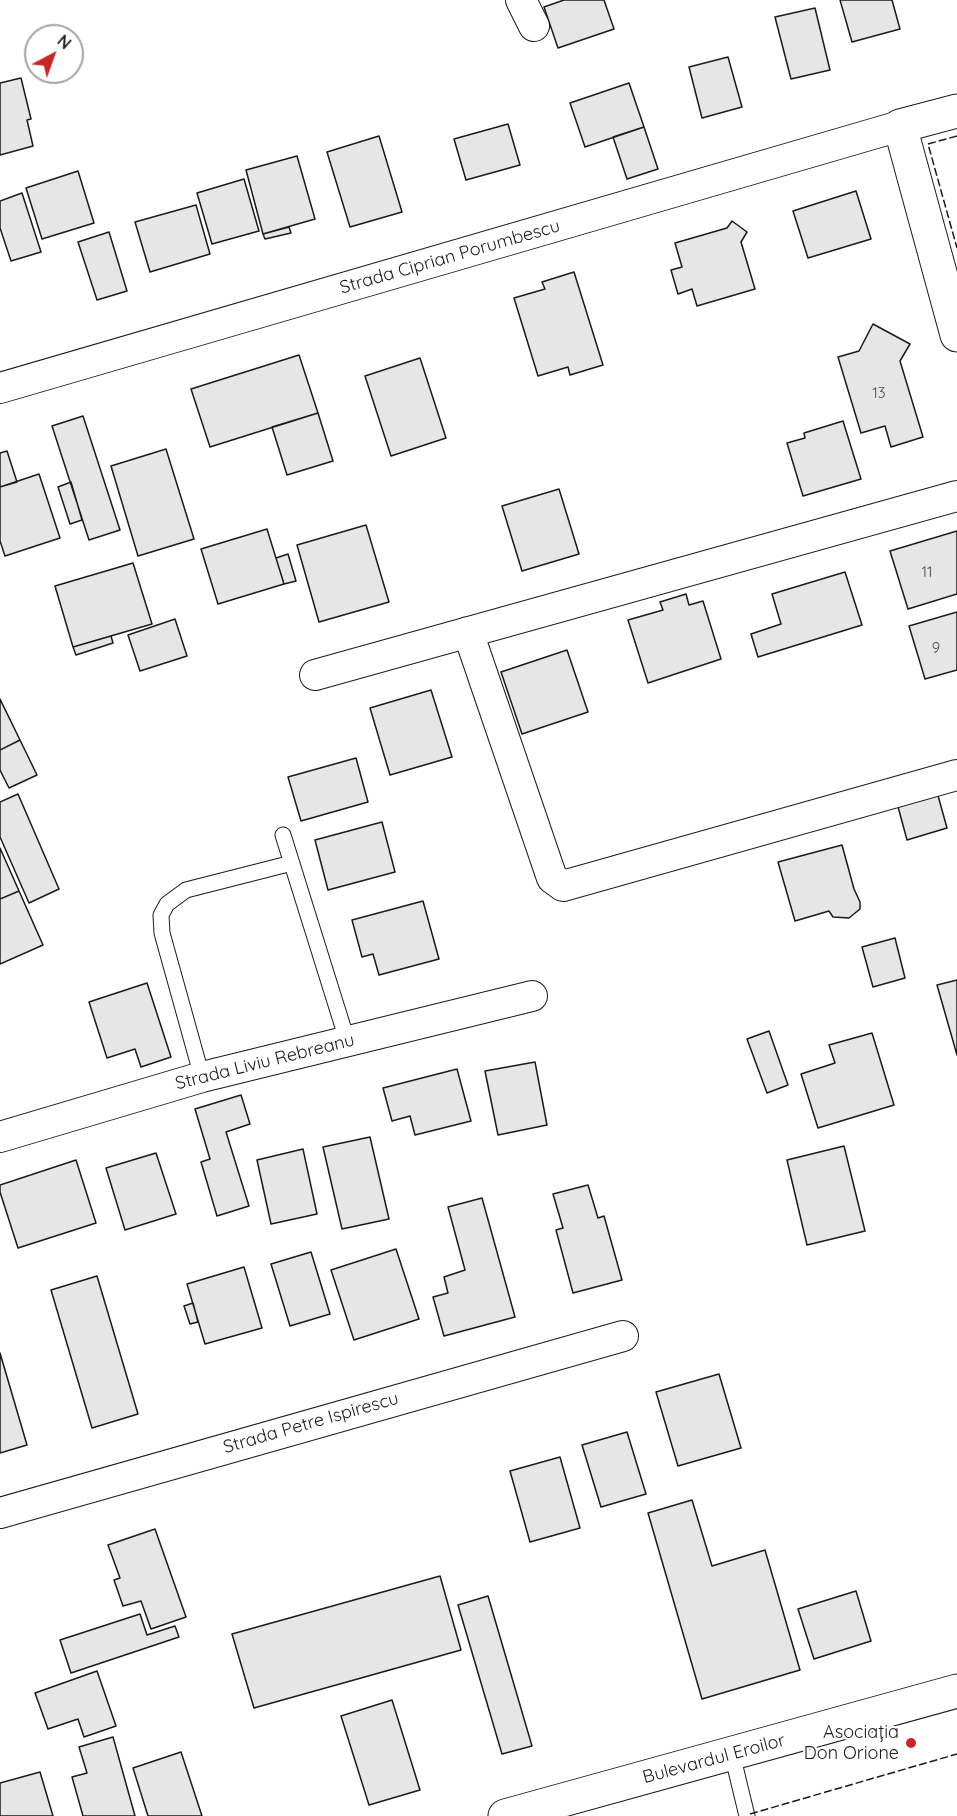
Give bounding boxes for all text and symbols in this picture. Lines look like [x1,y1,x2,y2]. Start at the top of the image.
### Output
north arrow [24,24,84,84]
text: N [53,31,75,53]
street label: Strada Ciprian Porumbescu [337,215,563,299]
house number: 13 [872,384,886,402]
house number: 11 [921,563,933,581]
house number: 9 [932,639,940,657]
street label: Strada Liviu Rebreanu [173,1029,357,1095]
street label: Strada Petre Ispirescu [221,1388,401,1458]
place label: Asociația Don Orione [804,1722,899,1764]
street label: Bulevardul Eroilor [640,1730,788,1788]
marker: Asociația Don Orione [904,1736,918,1750]

